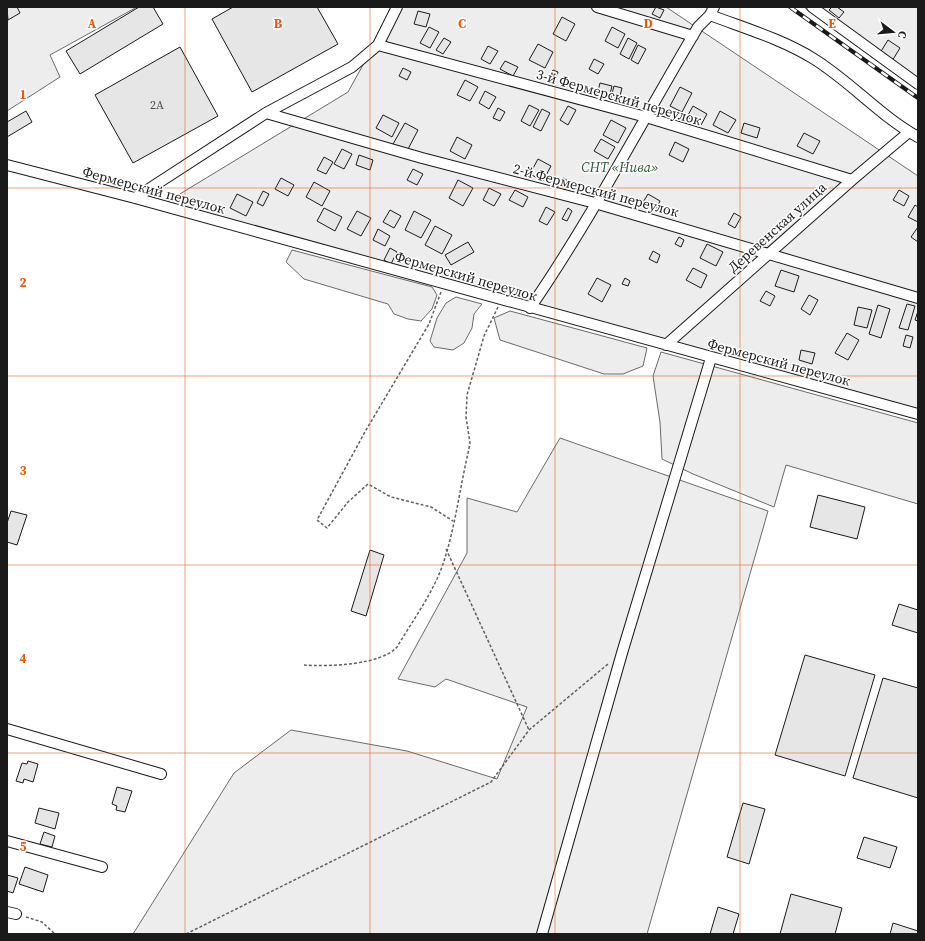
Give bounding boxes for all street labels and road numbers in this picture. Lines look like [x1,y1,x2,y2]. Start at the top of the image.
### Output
street label: 3-й Фермерский переулок [534,64,704,130]
street label: 2-й Фермерский переулок [511,158,681,222]
street label: Фермерский переулок [80,161,228,219]
street label: Деревенская улица [723,177,831,277]
street label: Фермерский переулок [393,246,540,306]
street label: Фермерский переулок [705,333,853,391]

